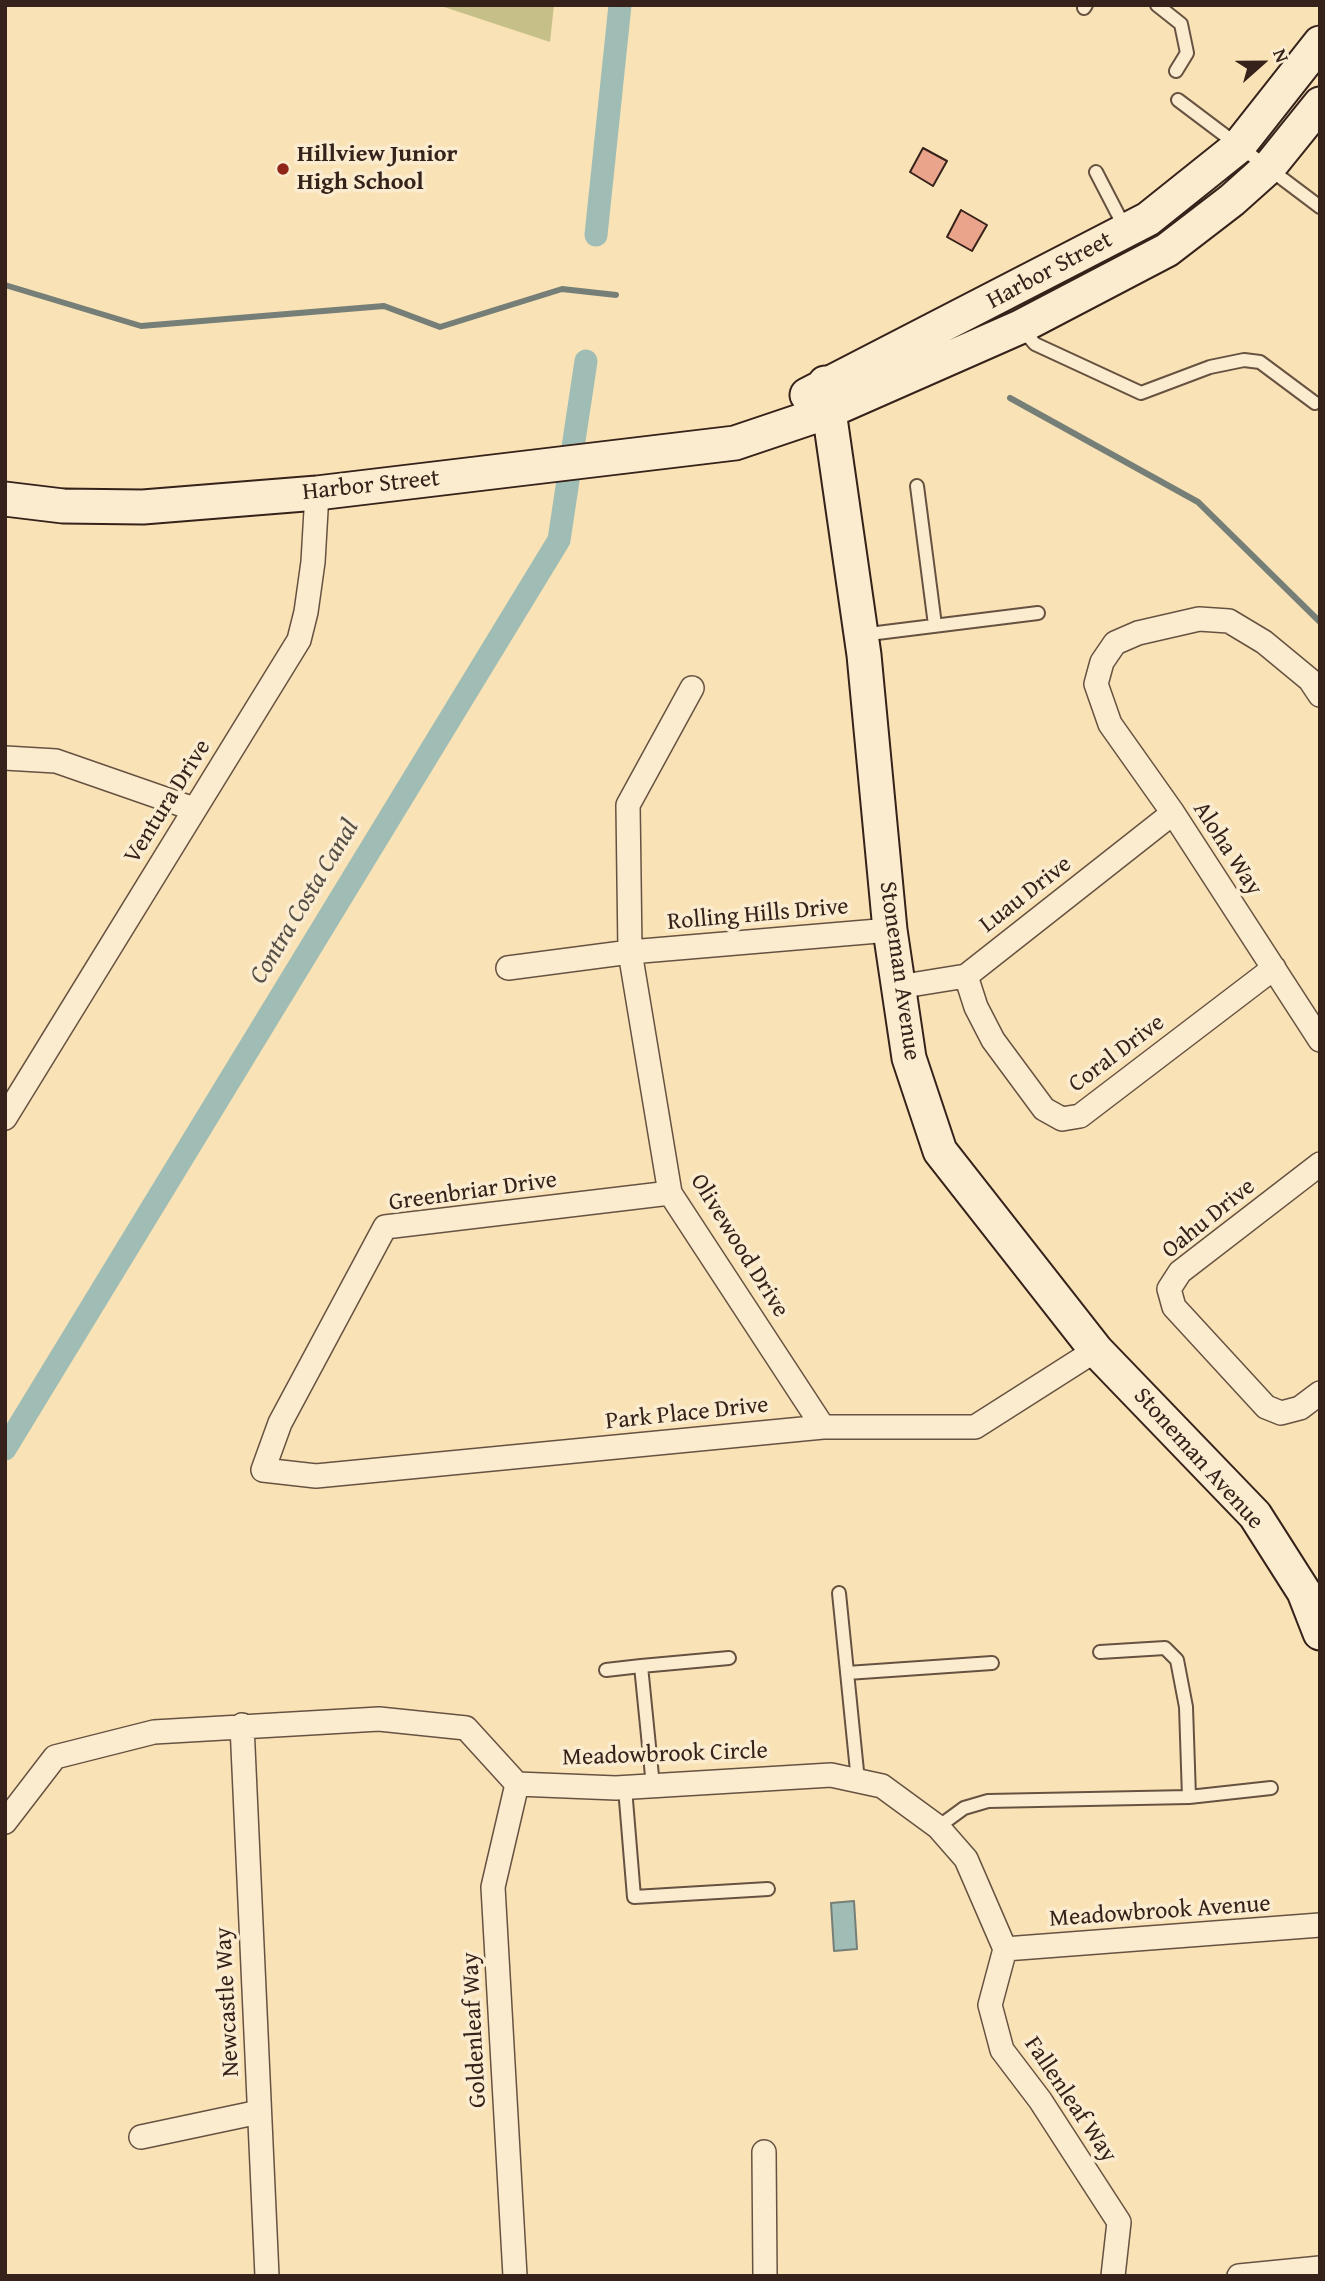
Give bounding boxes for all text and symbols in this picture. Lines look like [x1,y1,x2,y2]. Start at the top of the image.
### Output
north arrow [1227,28,1297,98]
text: N [1266,45,1297,66]
place label: Hillview Junior High School [297,141,458,197]
marker: Hillview Junior High School [275,161,291,177]
street label: Harbor Street [982,226,1118,316]
street label: Harbor Street [301,464,441,508]
street label: Ventura Drive [119,735,217,869]
street label: Aloha Way [1186,797,1268,901]
water label: Contra Costa Canal [244,814,366,990]
street label: Luau Drive [975,850,1077,940]
street label: Stoneman Avenue [872,880,926,1062]
street label: Rolling Hills Drive [666,893,850,937]
street label: Coral Drive [1064,1009,1170,1099]
street label: Greenbriar Drive [387,1166,559,1218]
street label: Olivewood Drive [683,1169,795,1323]
street label: Oahu Drive [1157,1173,1261,1265]
street label: Stoneman Avenue [1127,1382,1269,1536]
street label: Park Place Drive [604,1391,770,1437]
street label: Meadowbrook Circle [562,1737,768,1773]
street label: Meadowbrook Avenue [1048,1890,1272,1934]
street label: Newcastle Way [210,1926,246,2078]
street label: Goldenleaf Way [457,1951,493,2109]
street label: Fallenleaf Way [1017,2032,1123,2168]

